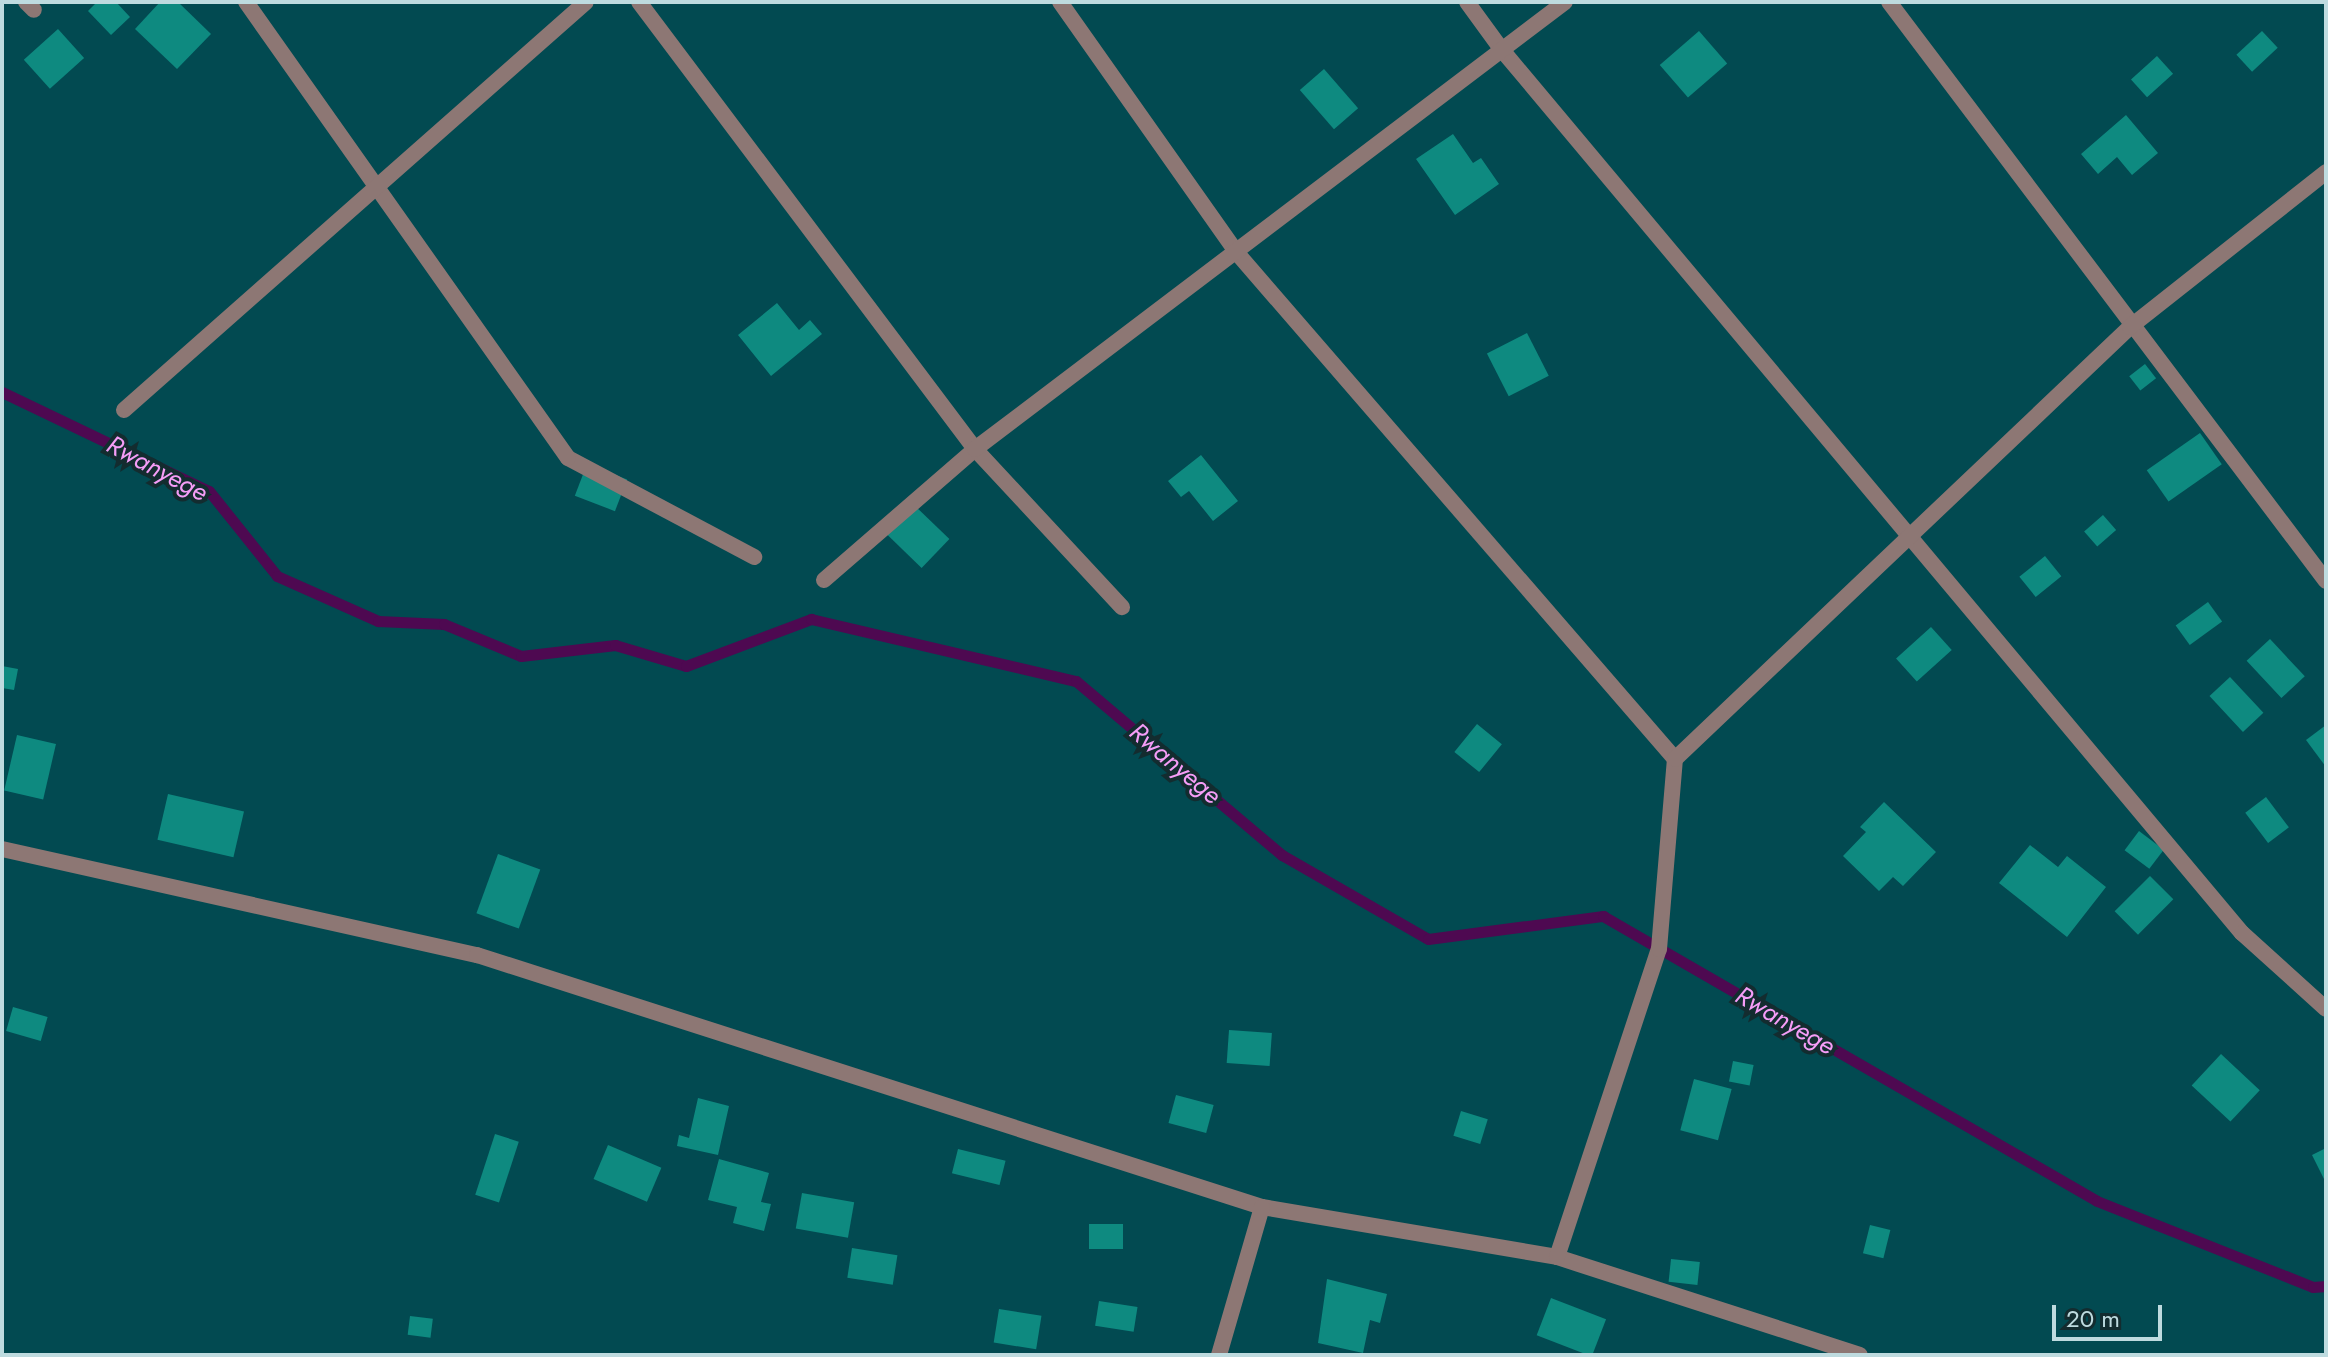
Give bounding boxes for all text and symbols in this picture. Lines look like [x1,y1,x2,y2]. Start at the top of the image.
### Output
water label: Rwanyege [101,429,213,509]
water label: Rwanyege [1123,717,1227,811]
water label: Rwanyege [1730,980,1840,1062]
scale bar [2056,1289,2166,1339]
text: 20 m [2066,1301,2120,1336]

